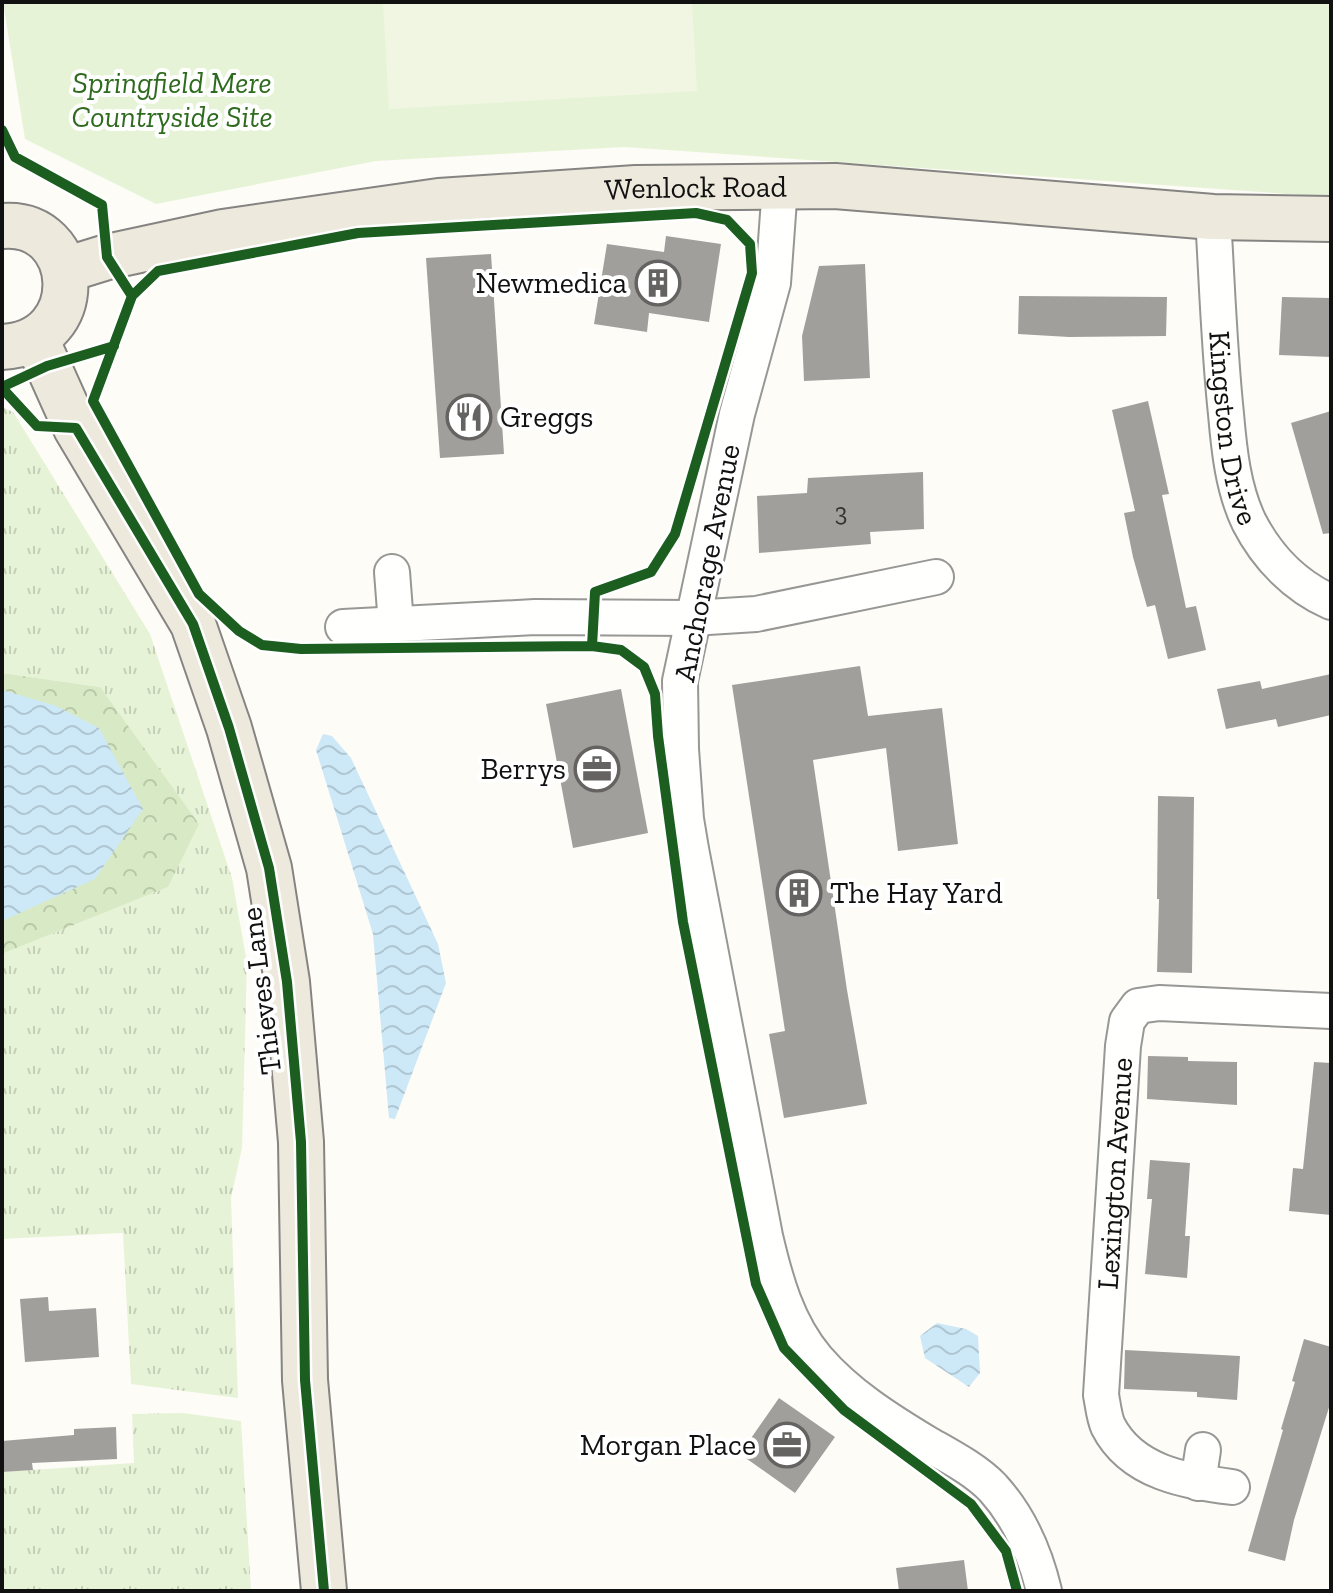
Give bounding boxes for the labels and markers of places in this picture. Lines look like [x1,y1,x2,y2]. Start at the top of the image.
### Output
building icon: Newmedica [634,259,682,307]
place label: Newmedica [476,265,627,301]
restaurant icon: Greggs [445,393,493,441]
place label: Greggs [500,399,593,435]
office icon: Berrys [573,745,621,793]
place label: Berrys [481,751,566,787]
building icon: The Hay Yard [775,869,823,917]
place label: The Hay Yard [830,875,1003,911]
office icon: Morgan Place [763,1421,811,1469]
place label: Morgan Place [580,1427,756,1463]

